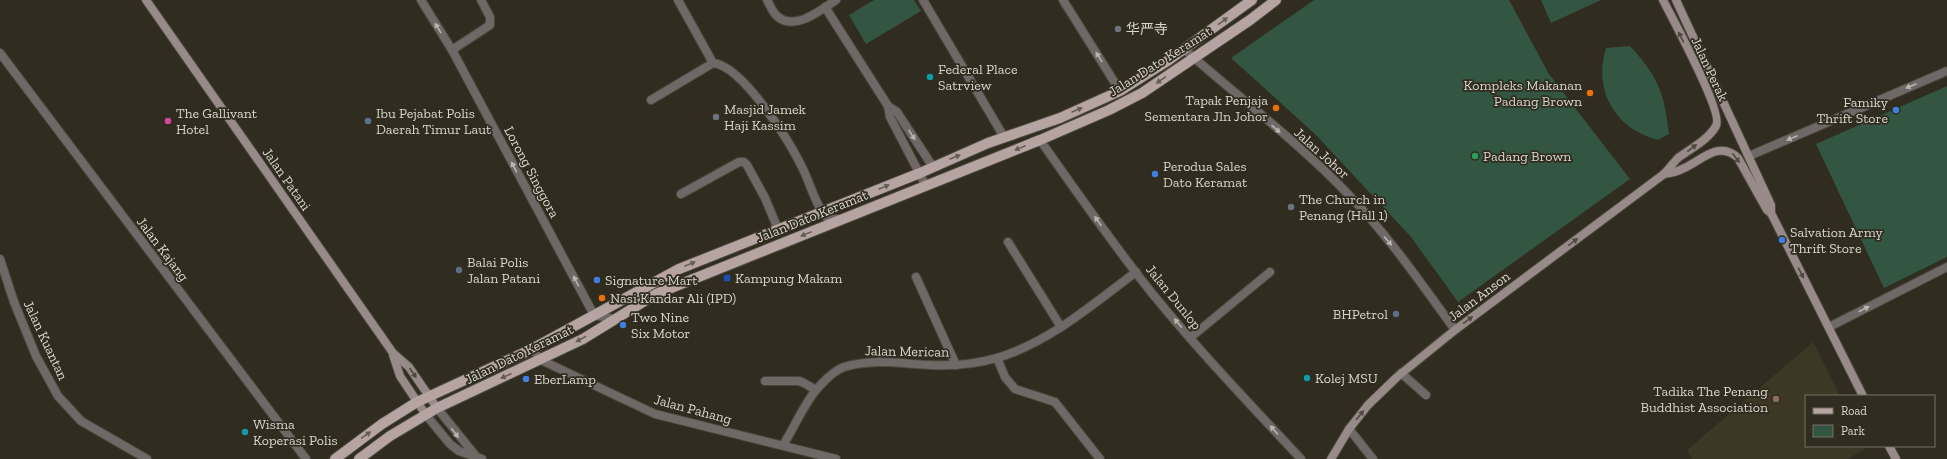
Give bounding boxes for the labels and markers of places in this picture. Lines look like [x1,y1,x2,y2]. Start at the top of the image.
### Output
place label: 华严寺 [1126,21,1168,38]
marker: 华严寺 [1113,24,1123,34]
place label: Federal Place Satrview [938,61,1018,94]
marker: Federal Place Satrview [925,72,935,82]
place label: Kompleks Makanan Padang Brown [1464,77,1582,110]
marker: Kompleks Makanan Padang Brown [1585,88,1595,98]
place label: Tapak Penjaja Sementara Jln Johor [1145,92,1268,125]
place label: Famiky Thrift Store [1817,94,1889,127]
place label: Masjid Jamek Haji Kassim [724,101,807,134]
marker: Tapak Penjaja Sementara Jln Johor [1271,103,1281,113]
place label: The Gallivant Hotel [176,105,258,138]
place label: Ibu Pejabat Polis Daerah Timur Laut [376,105,492,138]
marker: Famiky Thrift Store [1891,105,1901,115]
marker: Masjid Jamek Haji Kassim [711,112,721,122]
marker: The Gallivant Hotel [163,116,173,126]
marker: Ibu Pejabat Polis Daerah Timur Laut [363,116,373,126]
place label: Padang Brown [1483,148,1571,165]
marker: Padang Brown [1470,151,1480,161]
place label: Perodua Sales Dato Keramat [1163,158,1248,191]
marker: Perodua Sales Dato Keramat [1150,169,1160,179]
place label: The Church in Penang (Hall 1) [1299,191,1388,224]
marker: The Church in Penang (Hall 1) [1286,202,1296,212]
place label: Salvation Army Thrift Store [1790,224,1883,257]
marker: Salvation Army Thrift Store [1777,235,1787,245]
place label: Balai Polis Jalan Patani [467,254,540,287]
marker: Balai Polis Jalan Patani [454,265,464,275]
place label: Kampung Makam [735,270,842,287]
place label: Signature Mart [605,272,698,289]
marker: Kampung Makam [722,273,732,283]
marker: Signature Mart [592,275,602,285]
place label: Nasi Kandar Ali (IPD) [610,290,736,307]
marker: Nasi Kandar Ali (IPD) [597,293,607,303]
place label: BHPetrol [1333,306,1388,323]
place label: Two Nine Six Motor [631,309,690,342]
marker: BHPetrol [1391,309,1401,319]
marker: Two Nine Six Motor [618,320,628,330]
place label: Kolej MSU [1315,370,1378,387]
place label: EberLamp [534,371,596,388]
marker: Kolej MSU [1302,373,1312,383]
marker: EberLamp [521,374,531,384]
place label: Tadika The Penang Buddhist Association [1640,383,1768,416]
marker: Tadika The Penang Buddhist Association [1771,394,1781,404]
place label: Wisma Koperasi Polis [253,416,338,449]
marker: Wisma Koperasi Polis [240,427,250,437]

